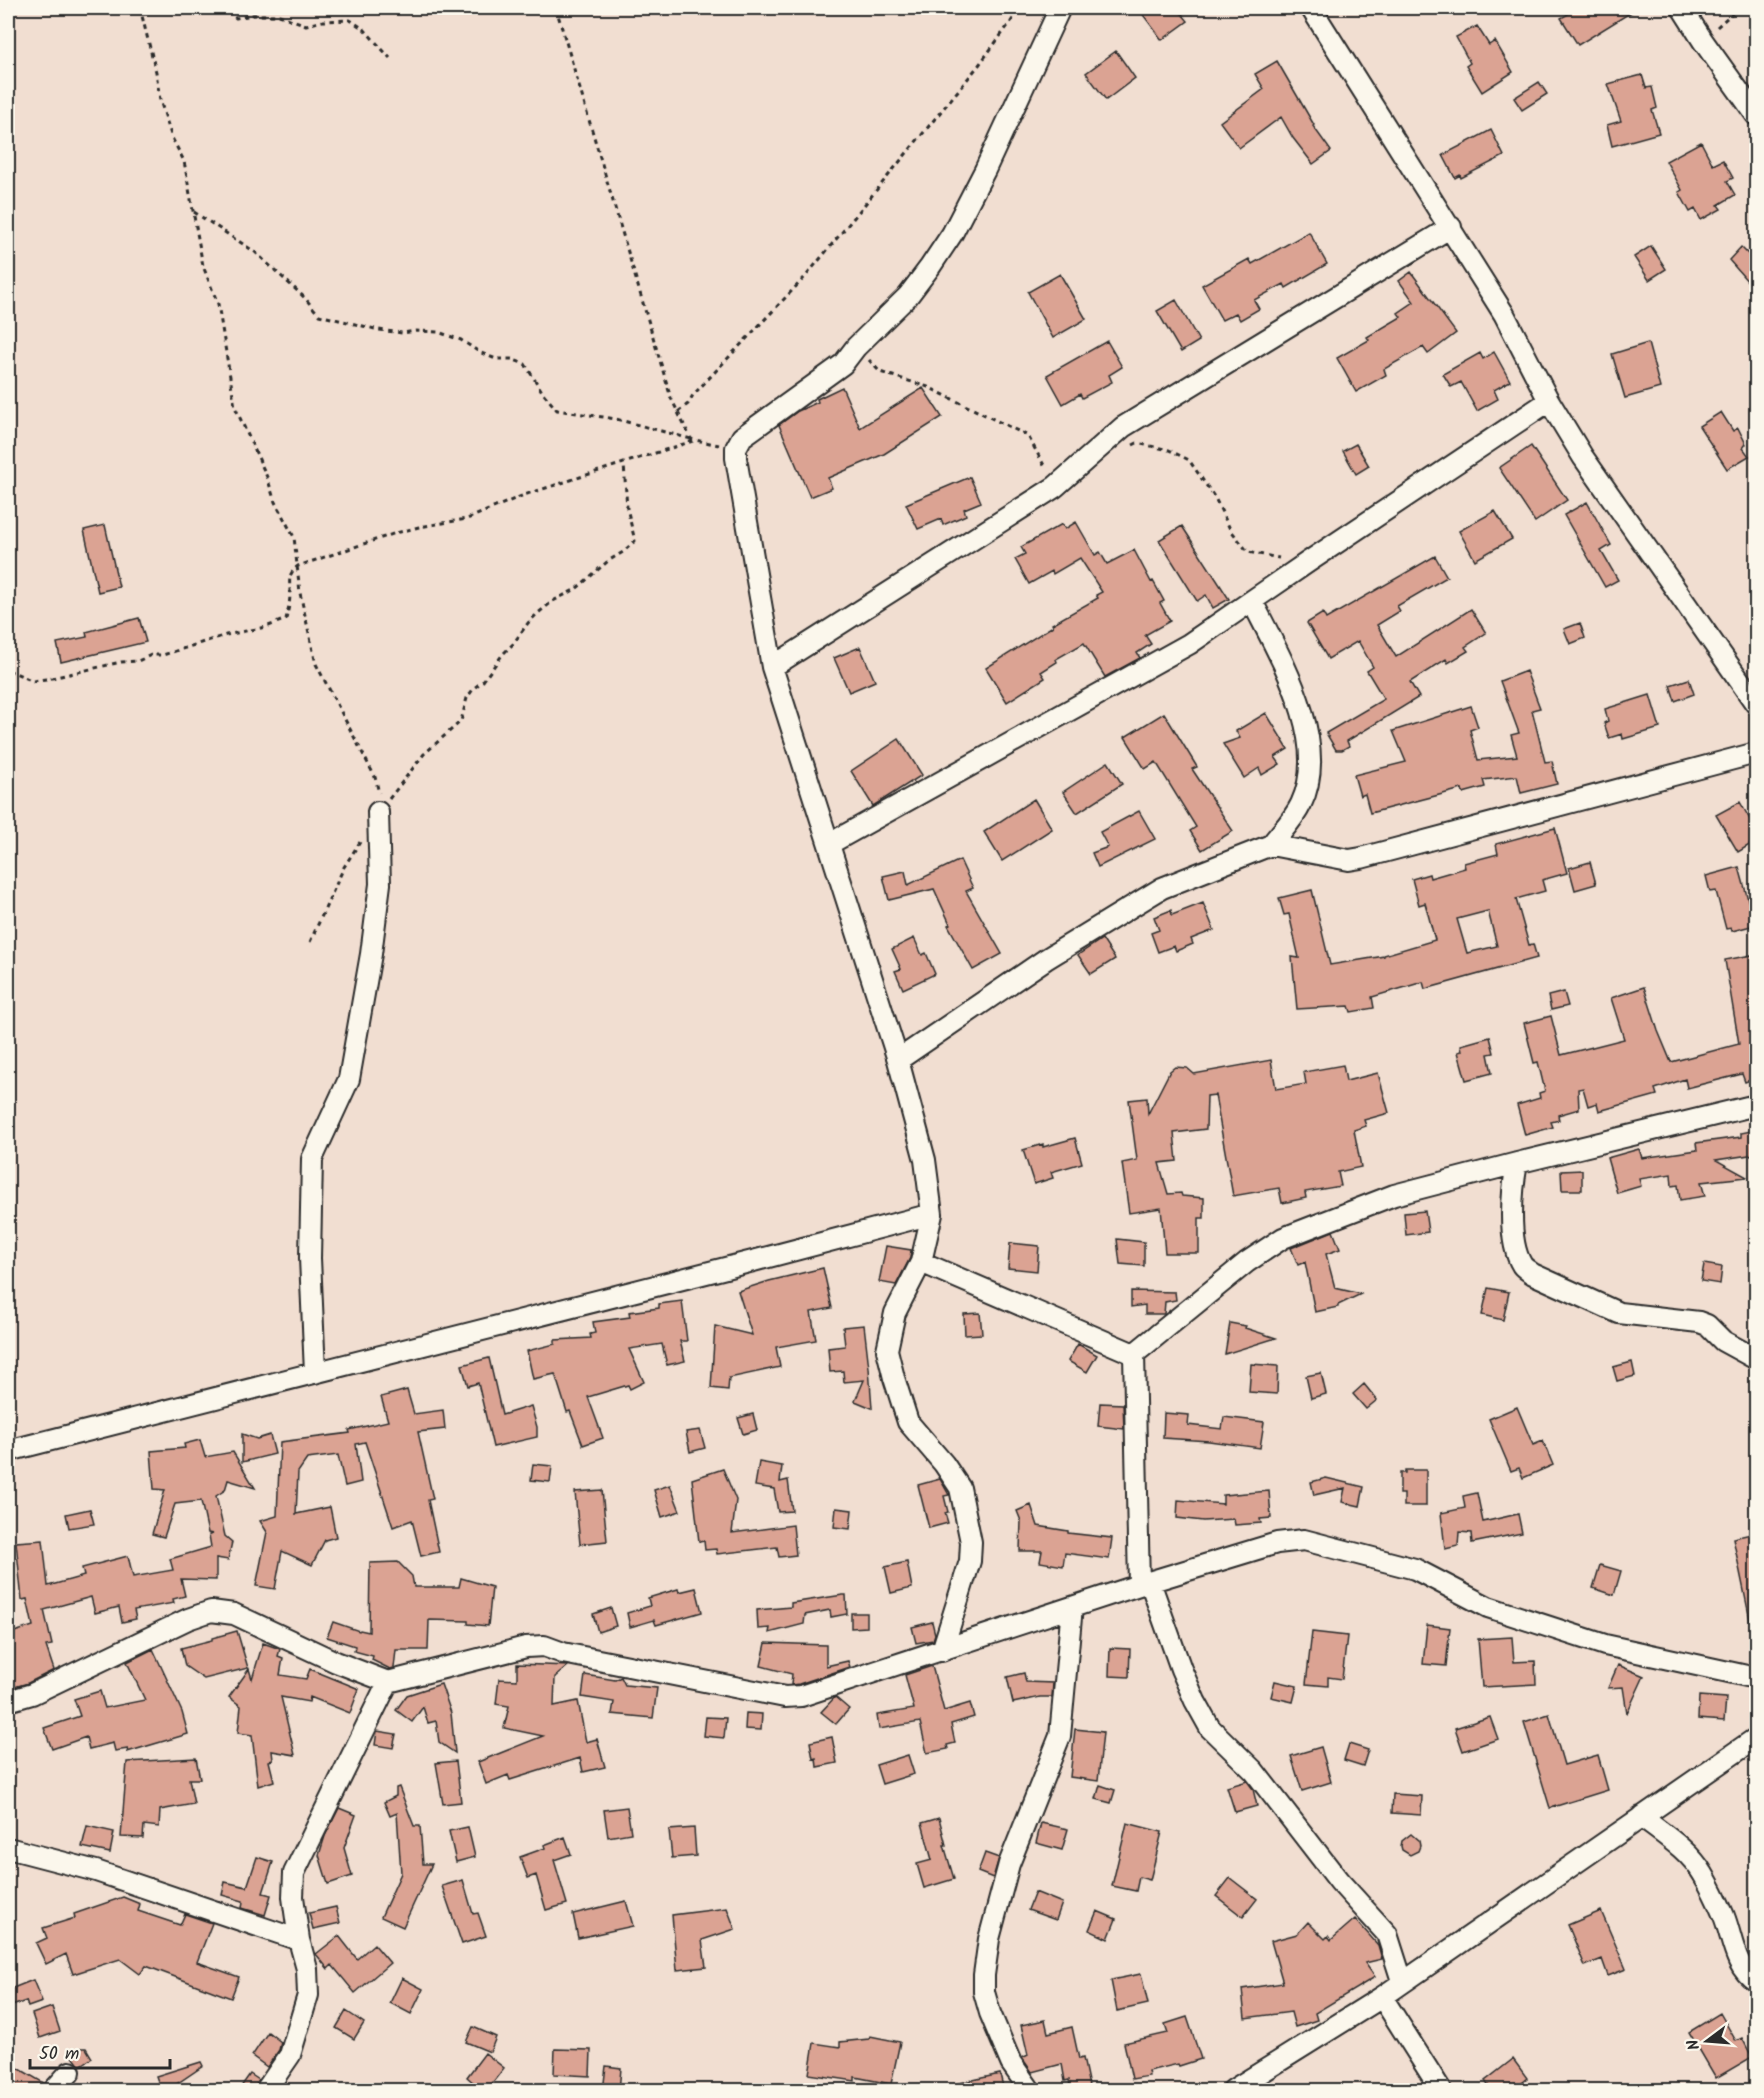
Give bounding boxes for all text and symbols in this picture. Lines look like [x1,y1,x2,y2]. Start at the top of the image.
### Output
north arrow [1677,2011,1737,2071]
scale bar [30,2032,170,2070]
text: N [1681,2036,1707,2053]
text: 50 m [39,2040,79,2069]

